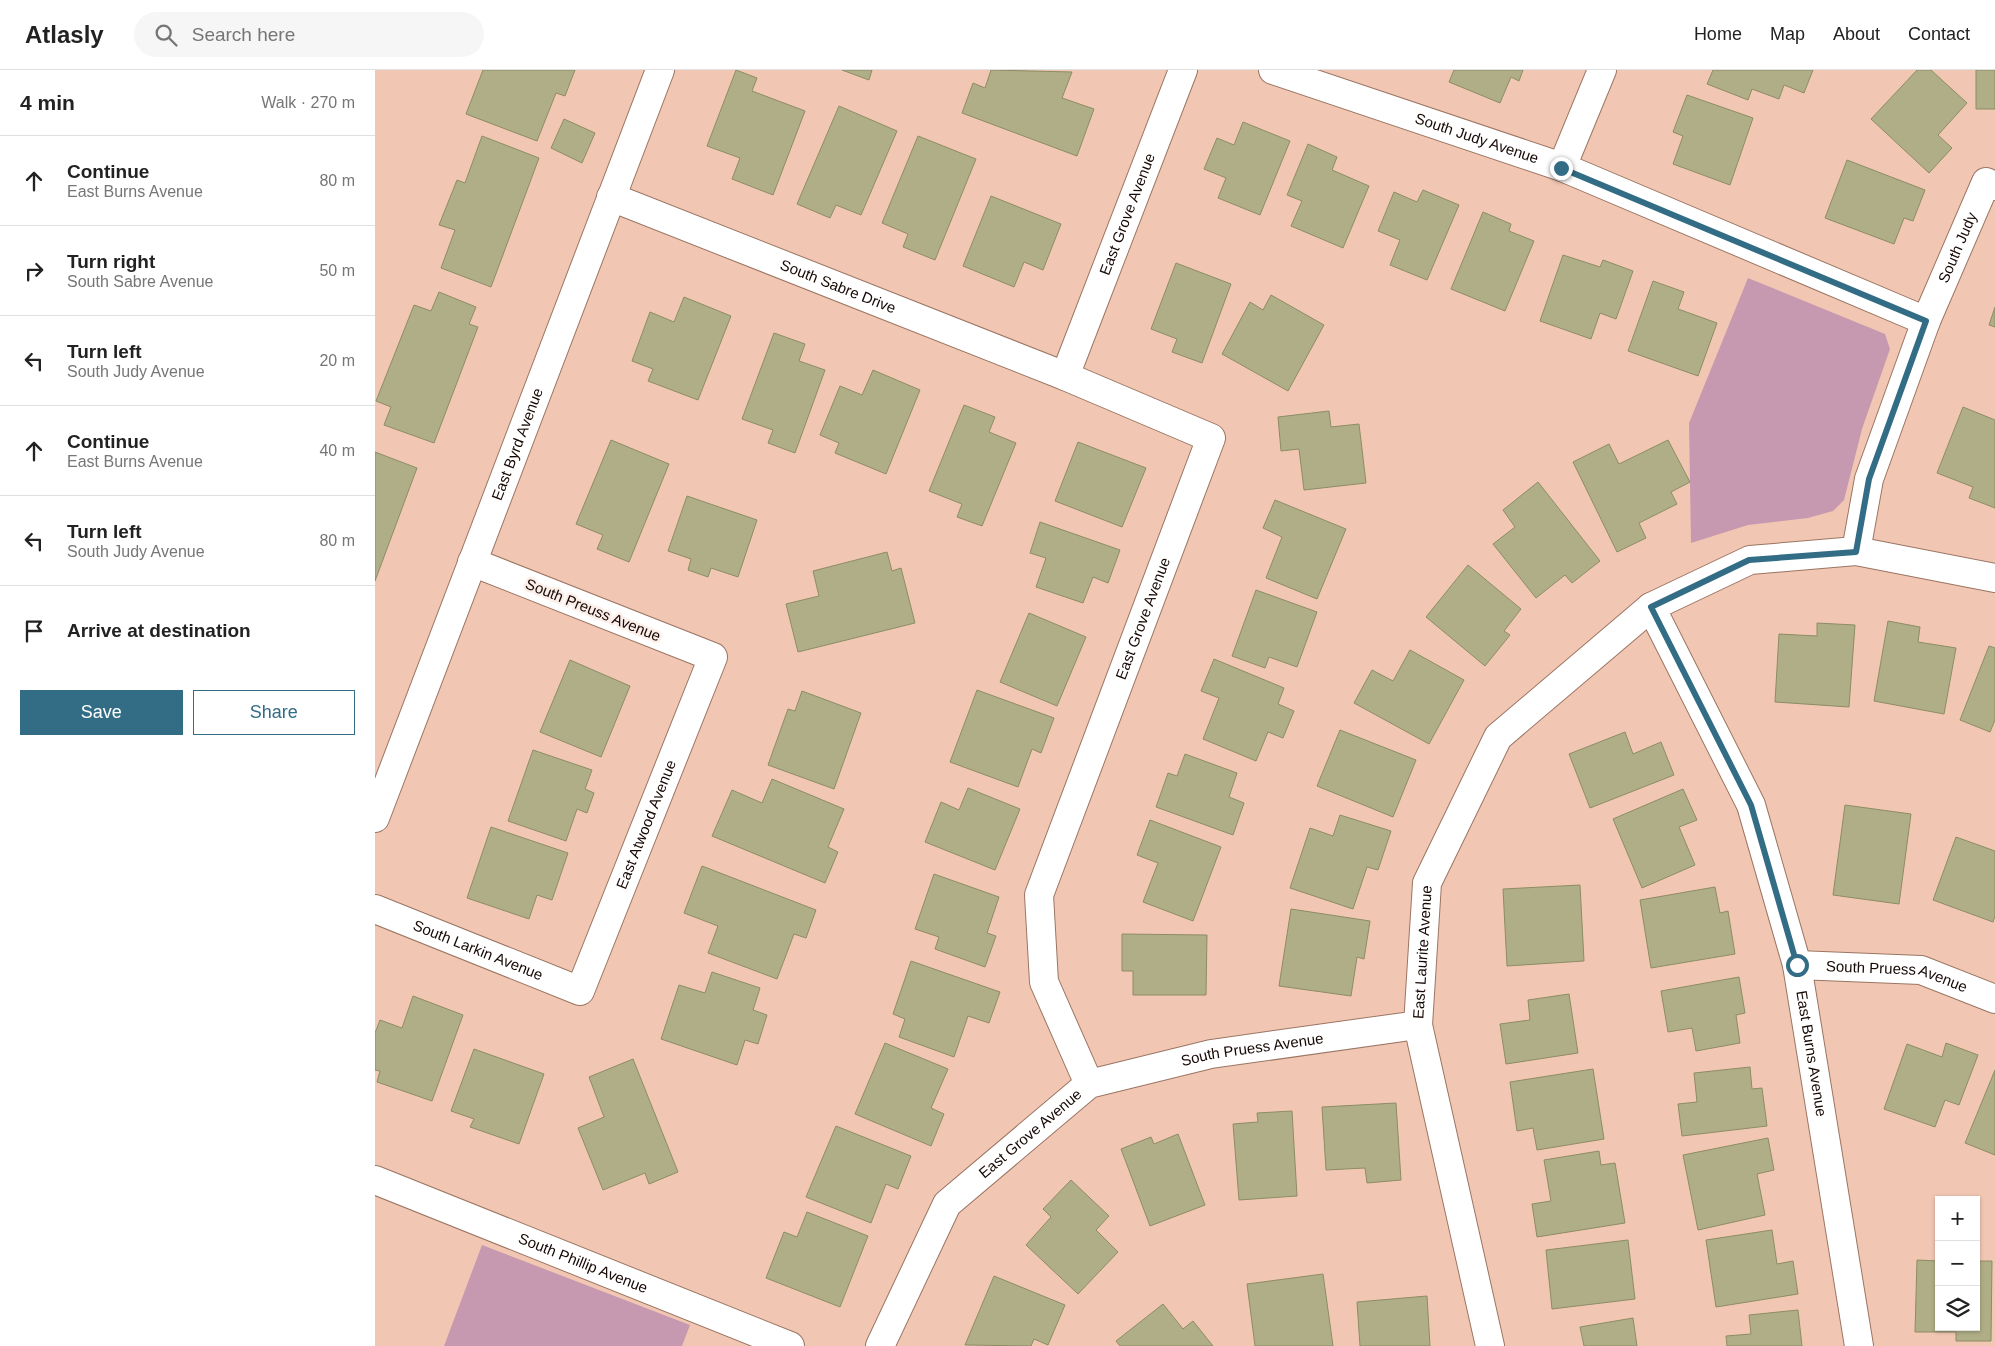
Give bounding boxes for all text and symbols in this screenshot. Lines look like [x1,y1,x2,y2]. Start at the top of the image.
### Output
search box [134,12,484,57]
text: Atlasly [25,21,104,48]
icon: search [152,21,180,49]
text: Search here [192,24,295,45]
text: Home [1694,24,1742,44]
text: Map [1770,24,1805,44]
text: About [1833,24,1880,44]
text: Contact [1908,24,1970,44]
text: 4 min [20,91,75,114]
text: Walk · 270 m [261,94,355,111]
street label: South Judy Avenue [1413,109,1541,167]
street label: East Grove Avenue [1096,151,1158,277]
route end [1550,157,1573,180]
text: Continue [67,161,149,182]
icon: ahead [20,167,48,195]
text: 80 m [319,172,355,189]
text: East Burns Avenue [67,183,203,200]
street label: South Judy [1935,209,1980,285]
text: Turn right [67,251,155,272]
street label: South Sabre Drive [778,256,898,316]
icon: right [20,257,48,285]
text: 50 m [319,262,355,279]
text: South Sabre Avenue [67,273,214,290]
text: Turn left [67,341,142,362]
icon: left [20,347,48,375]
text: 20 m [319,352,355,369]
text: South Judy Avenue [67,363,205,380]
street label: East Byrd Avenue [488,385,546,503]
text: Continue [67,431,149,452]
icon: ahead [20,437,48,465]
text: 40 m [319,442,355,459]
text: East Burns Avenue [67,453,203,470]
text: Turn left [67,521,142,542]
icon: left [20,527,48,555]
text: 80 m [319,532,355,549]
text: South Judy Avenue [67,543,205,560]
street label: East Grove Avenue [1112,555,1173,682]
street label: South Preuss Avenue [523,575,663,644]
icon: arrive [20,617,48,645]
text: Arrive at destination [67,620,251,641]
button: Save [20,690,183,735]
button: Share [193,690,355,735]
street label: East Atwood Avenue [613,757,679,891]
street label: East Laurite Avenue [1409,885,1435,1020]
street label: South Larkin Avenue [411,916,546,983]
route start [1786,954,1809,977]
street label: South Pruess Avenue [1826,957,1970,995]
street label: East Burns Avenue [1793,989,1831,1118]
street label: South Pruess Avenue [1179,1029,1324,1069]
street label: East Grove Avenue [975,1085,1085,1181]
map controls [1935,1196,1980,1331]
button: + [1935,1196,1980,1241]
street label: South Phillip Avenue [516,1229,650,1296]
button: − [1935,1241,1980,1286]
button: layers [1935,1286,1980,1331]

